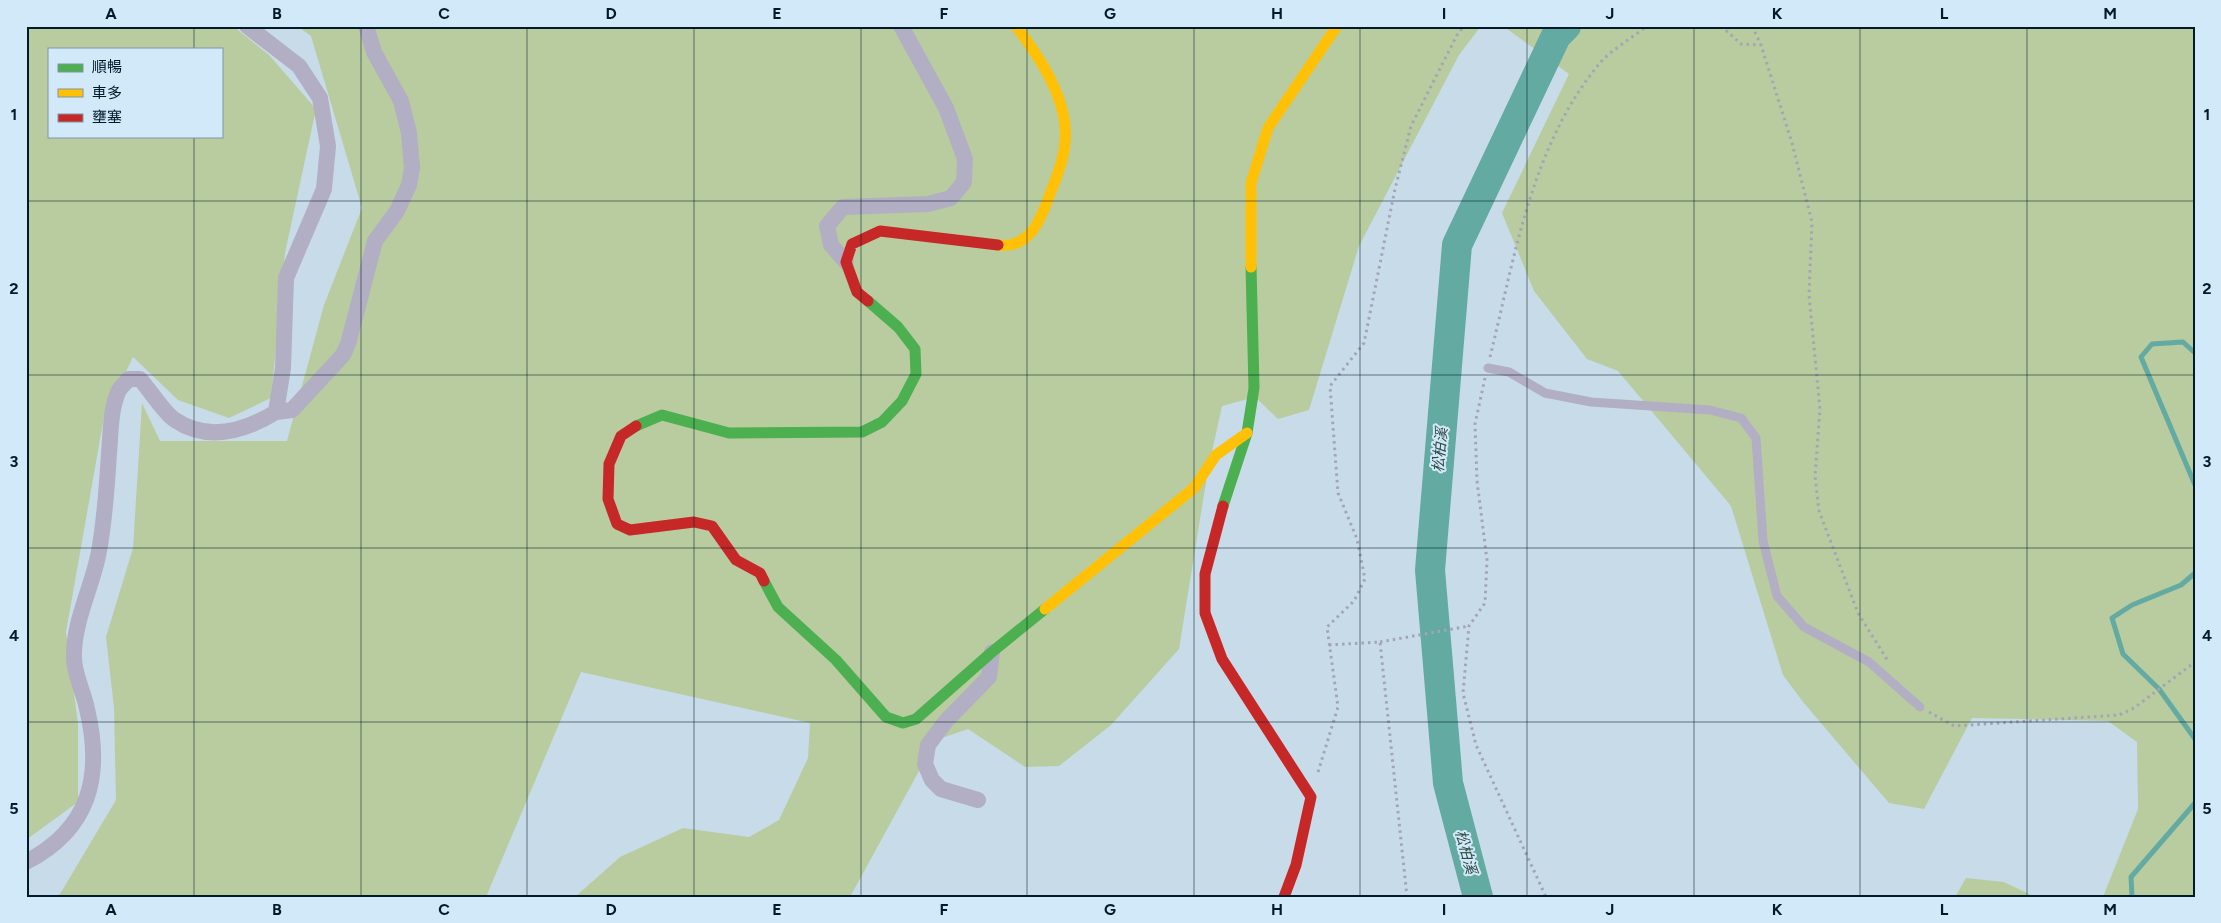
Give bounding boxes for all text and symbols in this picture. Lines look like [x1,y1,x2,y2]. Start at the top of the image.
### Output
text: A [105,4,117,23]
text: B [272,4,282,23]
text: C [438,4,450,23]
text: D [605,4,617,23]
text: E [772,4,782,23]
text: F [940,4,949,23]
text: G [1104,4,1116,23]
text: H [1271,4,1283,23]
text: I [1442,4,1446,23]
text: J [1606,4,1614,23]
text: K [1772,4,1783,23]
text: L [1940,4,1949,23]
text: M [2103,4,2117,23]
legend [48,48,222,138]
text: 順暢 [92,58,122,76]
text: 車多 [92,84,122,102]
text: 1 [11,105,17,124]
text: 1 [2204,105,2210,124]
text: 壅塞 [92,108,122,126]
text: 2 [9,279,19,298]
text: 2 [2202,279,2212,298]
water label: 松柏溪 [1429,425,1451,473]
text: 3 [10,452,19,471]
text: 3 [2203,452,2212,471]
text: 4 [9,626,19,645]
text: 4 [2202,626,2212,645]
text: 5 [9,799,19,818]
text: 5 [2202,799,2212,818]
water label: 松柏溪 [1451,828,1481,878]
text: A [105,900,117,919]
text: B [272,900,282,919]
text: C [438,900,450,919]
text: D [605,900,617,919]
text: E [772,900,782,919]
text: F [940,900,949,919]
text: G [1104,900,1116,919]
text: H [1271,900,1283,919]
text: I [1442,900,1446,919]
text: J [1606,900,1614,919]
text: K [1772,900,1783,919]
text: L [1940,900,1949,919]
text: M [2103,900,2117,919]

